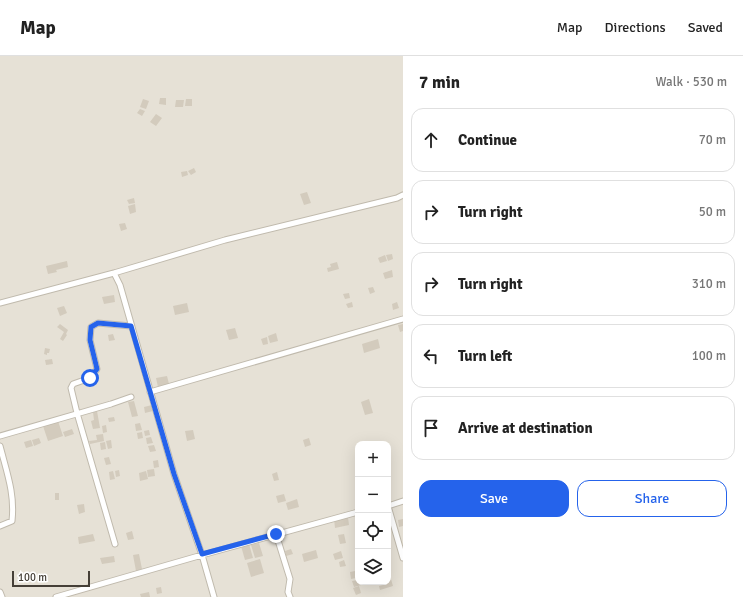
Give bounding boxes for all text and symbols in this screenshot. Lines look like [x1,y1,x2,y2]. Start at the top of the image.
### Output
text: Map [20,16,56,40]
text: Map [557,19,583,36]
text: Directions [605,19,666,36]
text: Saved [688,19,723,36]
text: 7 min [419,72,460,93]
text: Walk · 530 m [656,74,727,90]
icon: ahead [420,129,442,151]
text: Continue [458,131,517,149]
text: 70 m [699,132,726,148]
icon: right [420,201,442,223]
text: Turn right [458,203,523,221]
text: 50 m [699,204,726,220]
icon: right [420,273,442,295]
text: Turn right [458,275,523,293]
text: 310 m [692,276,726,292]
icon: left [420,345,442,367]
text: Turn left [458,347,512,365]
text: 100 m [692,348,726,364]
route start [81,369,99,387]
icon: arrive [420,417,442,439]
text: Arrive at destination [458,419,593,437]
map controls [355,441,391,585]
button: + [355,441,391,477]
button: − [355,477,391,513]
button: Save [419,480,569,517]
button: Share [577,480,727,517]
button: locate [355,513,391,549]
route end [267,525,285,543]
button: layers [355,549,391,585]
scale bar [12,569,90,588]
text: 100 m [18,571,47,584]

